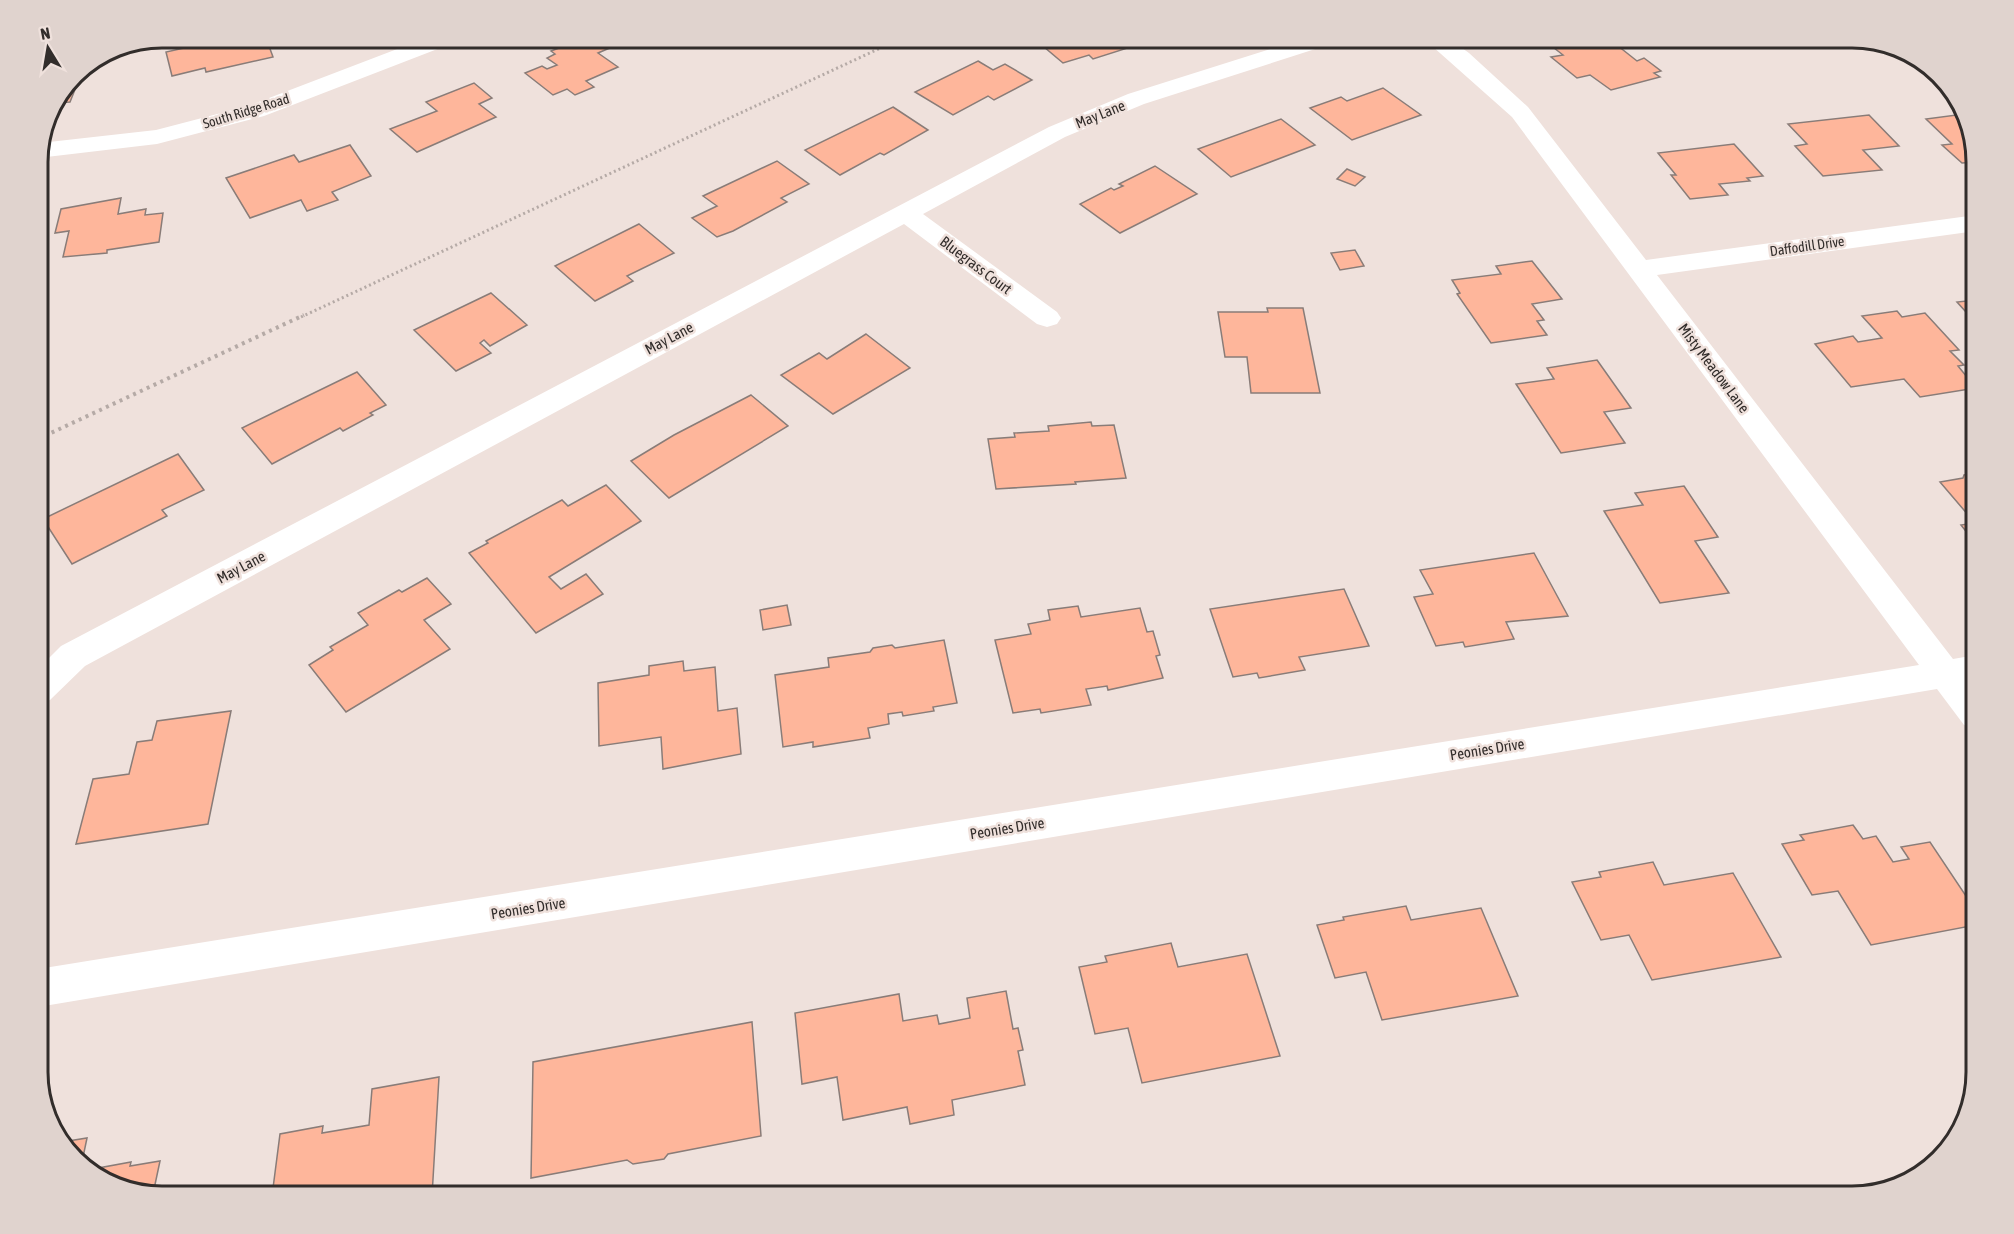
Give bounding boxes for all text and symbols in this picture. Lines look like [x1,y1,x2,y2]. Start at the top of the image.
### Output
north arrow [18,18,78,78]
text: N [39,24,51,43]
street label: South Ridge Road [201,90,291,132]
street label: May Lane [1073,96,1128,132]
street label: Bluegrass Court [937,233,1015,297]
street label: Daffodill Drive [1769,233,1845,259]
street label: May Lane [642,318,696,358]
street label: Misty Meadow Lane [1675,320,1753,416]
street label: May Lane [214,547,268,587]
street label: Peonies Drive [1449,735,1526,763]
street label: Peonies Drive [969,814,1046,842]
street label: Peonies Drive [490,894,567,922]

